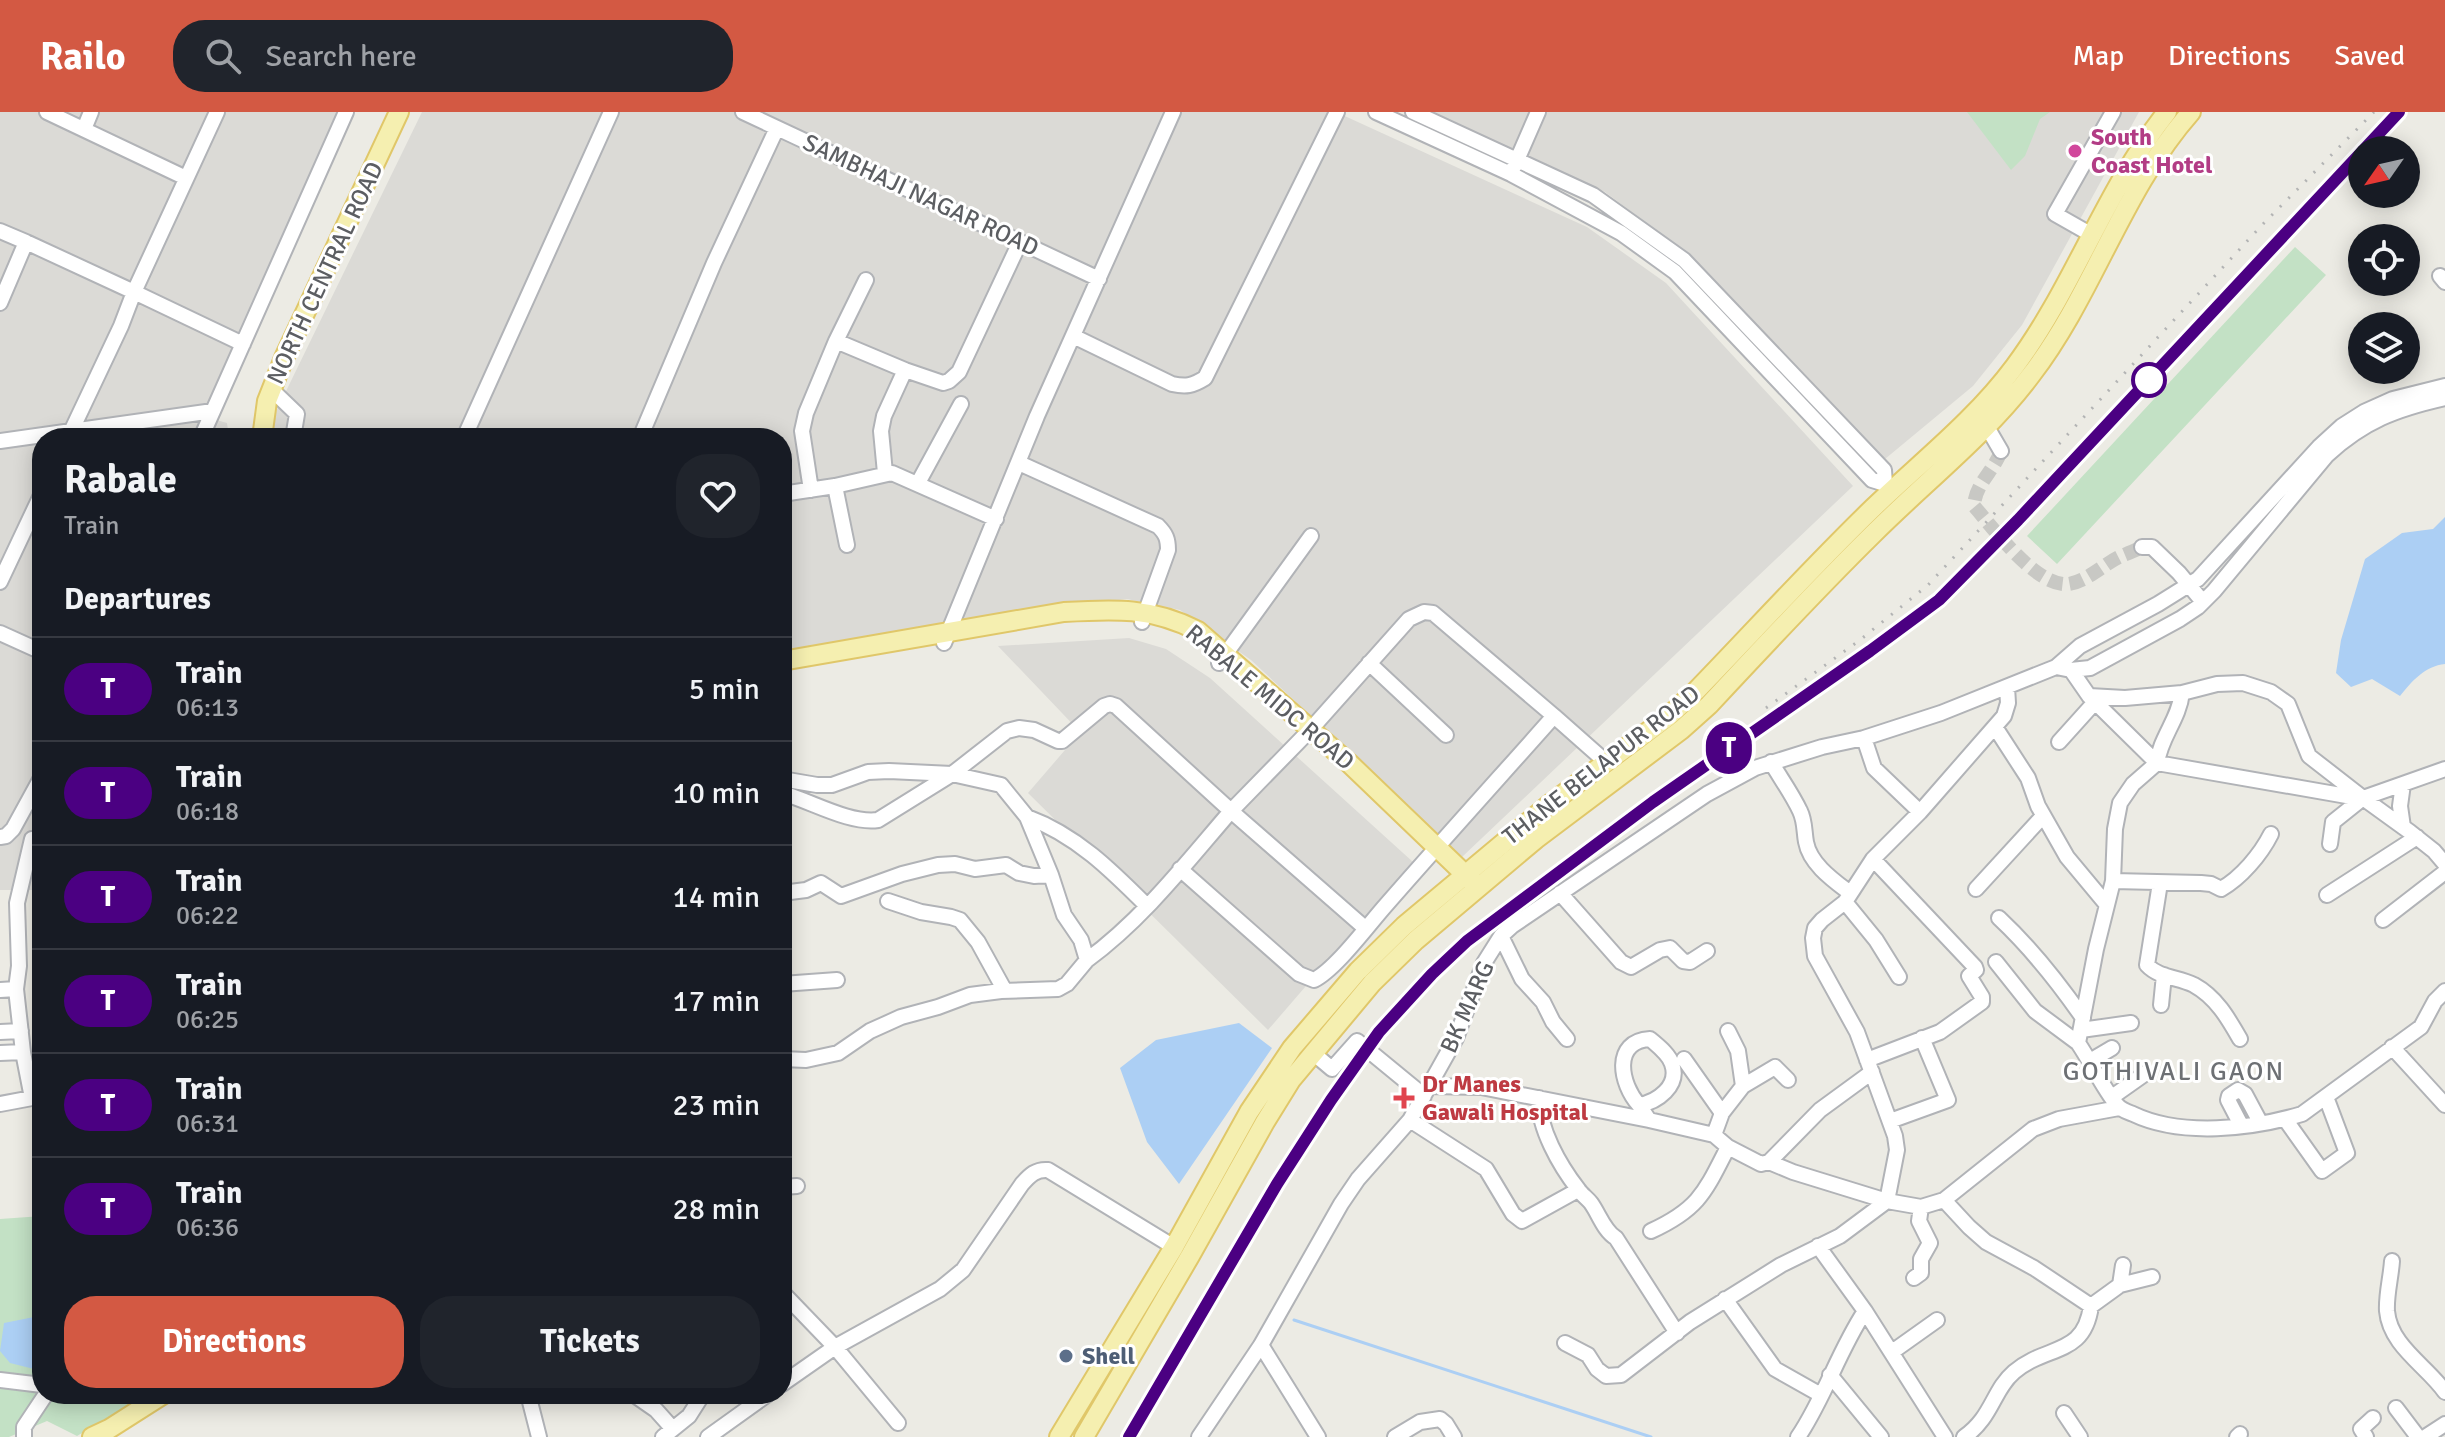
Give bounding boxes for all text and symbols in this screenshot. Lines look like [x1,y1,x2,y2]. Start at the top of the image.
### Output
search box [173,20,733,92]
text: Railo [40,33,125,80]
icon: search [201,34,245,78]
text: Search here [265,38,417,75]
text: Map [2072,39,2124,73]
text: Directions [2168,39,2290,73]
text: Saved [2334,39,2405,73]
place label: South Coast Hotel [2091,122,2213,180]
street label: SAMBHAJI NAGAR ROAD [798,127,1044,263]
north arrow [2348,136,2420,208]
map controls [2348,136,2420,384]
marker: South Coast Hotel [2066,142,2084,160]
street label: NORTH CENTRAL ROAD [260,157,390,389]
button: locate [2348,224,2420,296]
button: layers [2348,312,2420,384]
unlabelled marker [2132,363,2166,397]
button: heart [676,454,760,538]
text: Rabale [64,456,177,503]
text: Train [64,510,119,542]
text: Departures [64,581,211,618]
street label: RABALE MIDC ROAD [1180,618,1360,776]
text: Train [176,655,242,692]
text: 5 min [689,671,760,708]
text: T [101,672,115,706]
street label: THANE BELAPUR ROAD [1496,679,1706,851]
text: 06:13 [176,692,239,724]
line badge: T [1703,722,1755,774]
text: T [1722,731,1736,765]
text: Train [176,759,242,796]
text: 10 min [673,775,760,812]
text: T [101,776,115,810]
text: 06:18 [176,796,239,828]
text: Train [176,863,242,900]
text: 14 min [673,879,760,916]
text: T [101,880,115,914]
text: 06:22 [176,900,239,932]
street label: BK MARG [1433,956,1501,1058]
text: Train [176,967,242,1004]
text: 17 min [673,983,760,1020]
text: T [101,984,115,1018]
text: 06:25 [176,1004,239,1036]
district label: GOTHIVALI GAON [2063,1056,2285,1088]
place label: Dr Manes Gawali Hospital [1422,1069,1589,1127]
text: Train [176,1071,242,1108]
text: 23 min [673,1087,760,1124]
marker: Dr Manes Gawali Hospital [1393,1087,1415,1109]
text: T [101,1088,115,1122]
text: 06:31 [176,1108,239,1140]
text: Train [176,1175,242,1212]
text: 28 min [673,1191,760,1228]
text: T [101,1192,115,1226]
text: 06:36 [176,1212,239,1244]
button: Directions [64,1296,404,1388]
button: Tickets [420,1296,760,1388]
place label: Shell [1082,1341,1136,1371]
marker: Shell [1057,1347,1075,1365]

